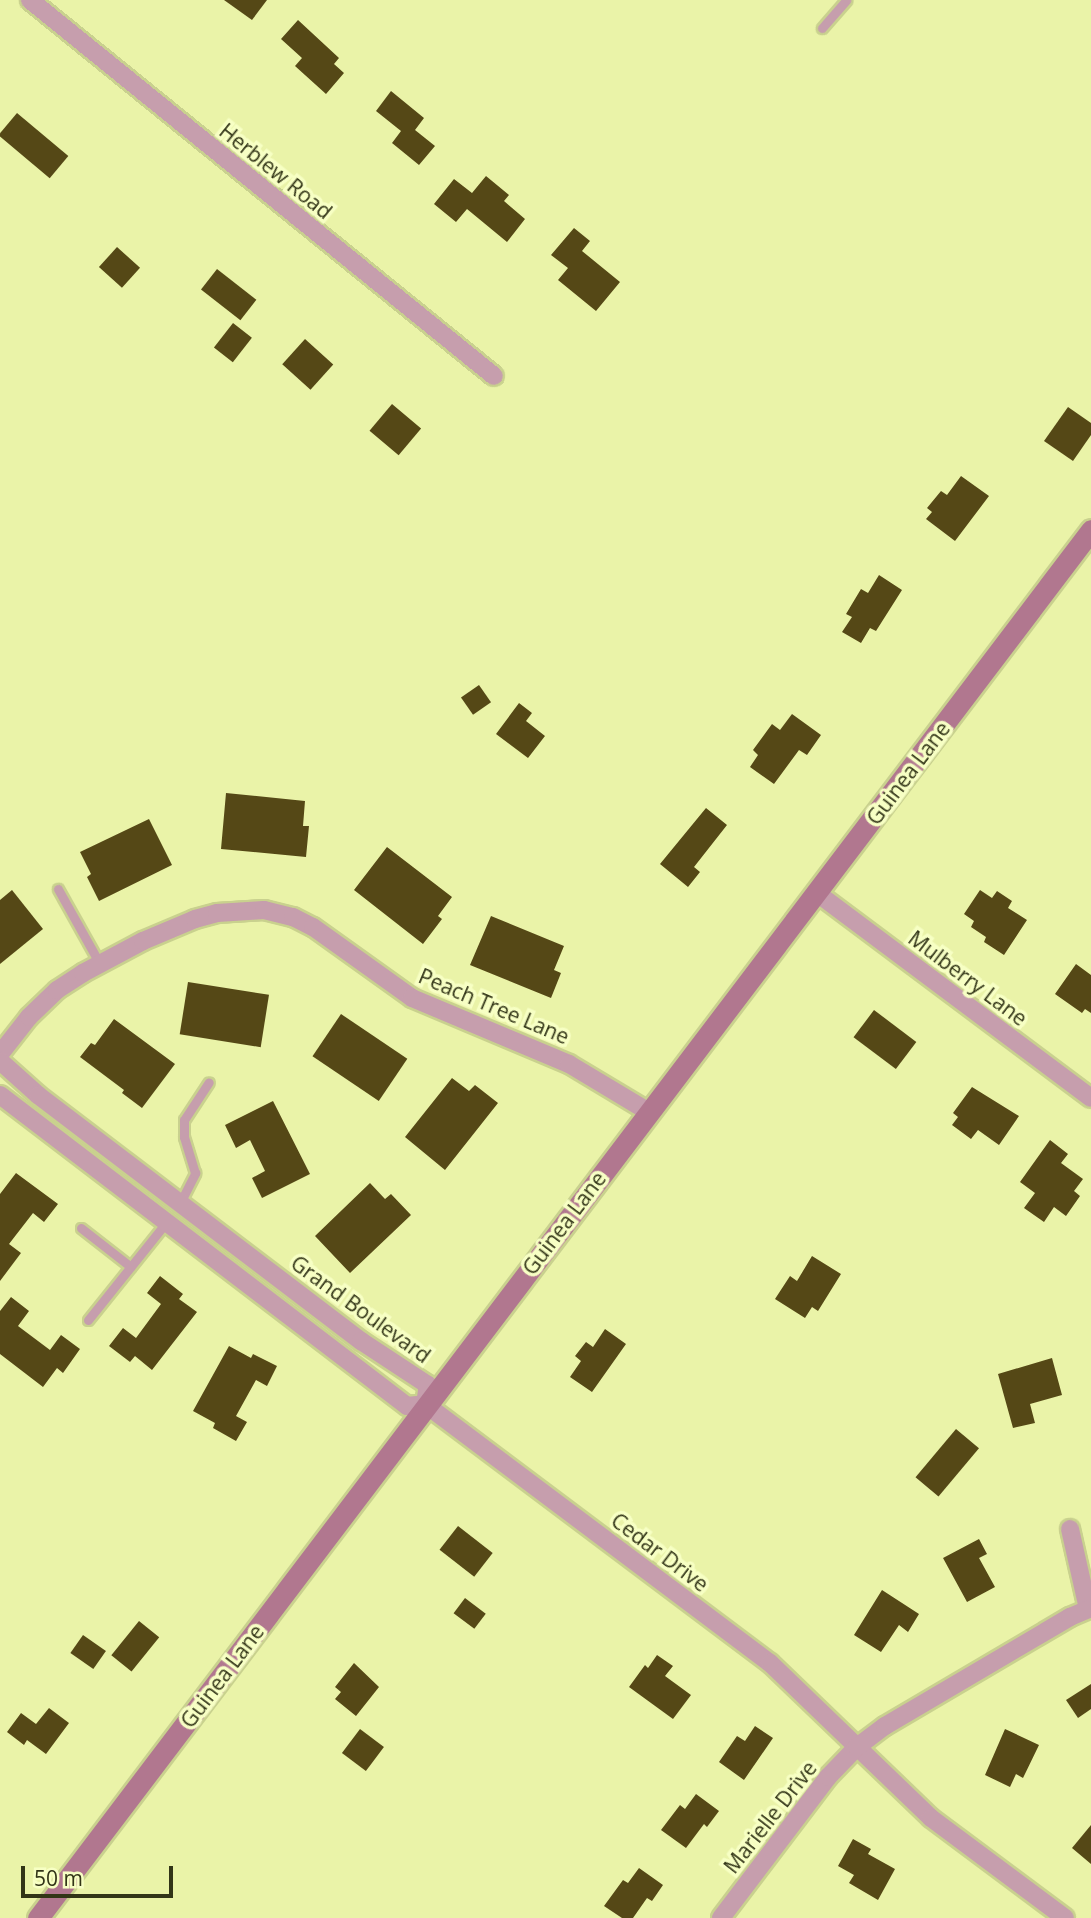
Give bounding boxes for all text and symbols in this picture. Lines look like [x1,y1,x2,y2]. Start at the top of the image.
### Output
street label: Herblew Road [215,118,337,224]
street label: Guinea Lane [861,716,955,830]
street label: Mulberry Lane [904,925,1032,1031]
street label: Peach Tree Lane [415,963,573,1049]
street label: Guinea Lane [517,1166,611,1280]
street label: Grand Boulevard [286,1250,436,1368]
street label: Cedar Drive [607,1507,713,1597]
street label: Guinea Lane [175,1619,269,1733]
street label: Marielle Drive [718,1756,822,1878]
scale bar [24,1852,177,1896]
text: 50 m [34,1864,83,1892]

